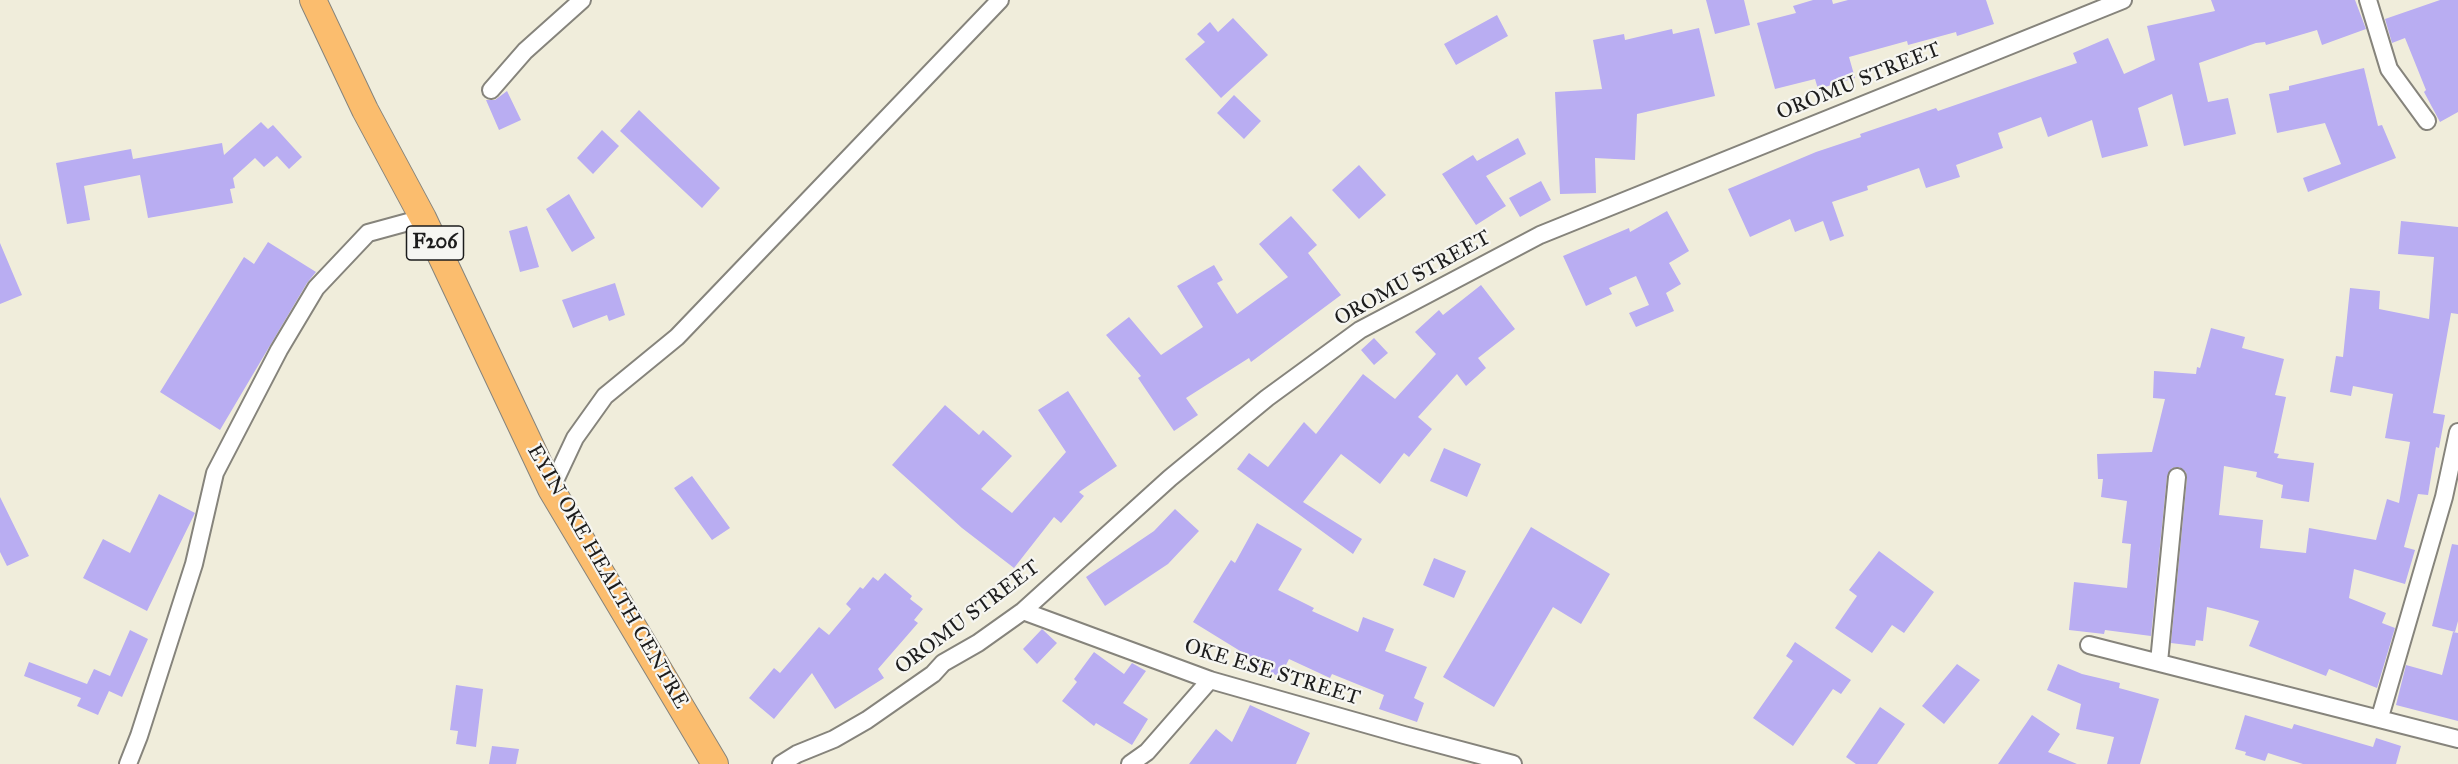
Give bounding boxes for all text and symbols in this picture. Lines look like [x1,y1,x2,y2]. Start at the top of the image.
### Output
street label: OROMU STREET [1773,38,1945,126]
road number: F206 [406,226,464,260]
street label: OROMU STREET [1331,226,1495,332]
street label: EYIN OKE HEALTH CENTRE [521,440,693,714]
street label: OROMU STREET [891,555,1045,681]
street label: OKE ESE STREET [1181,634,1363,712]

